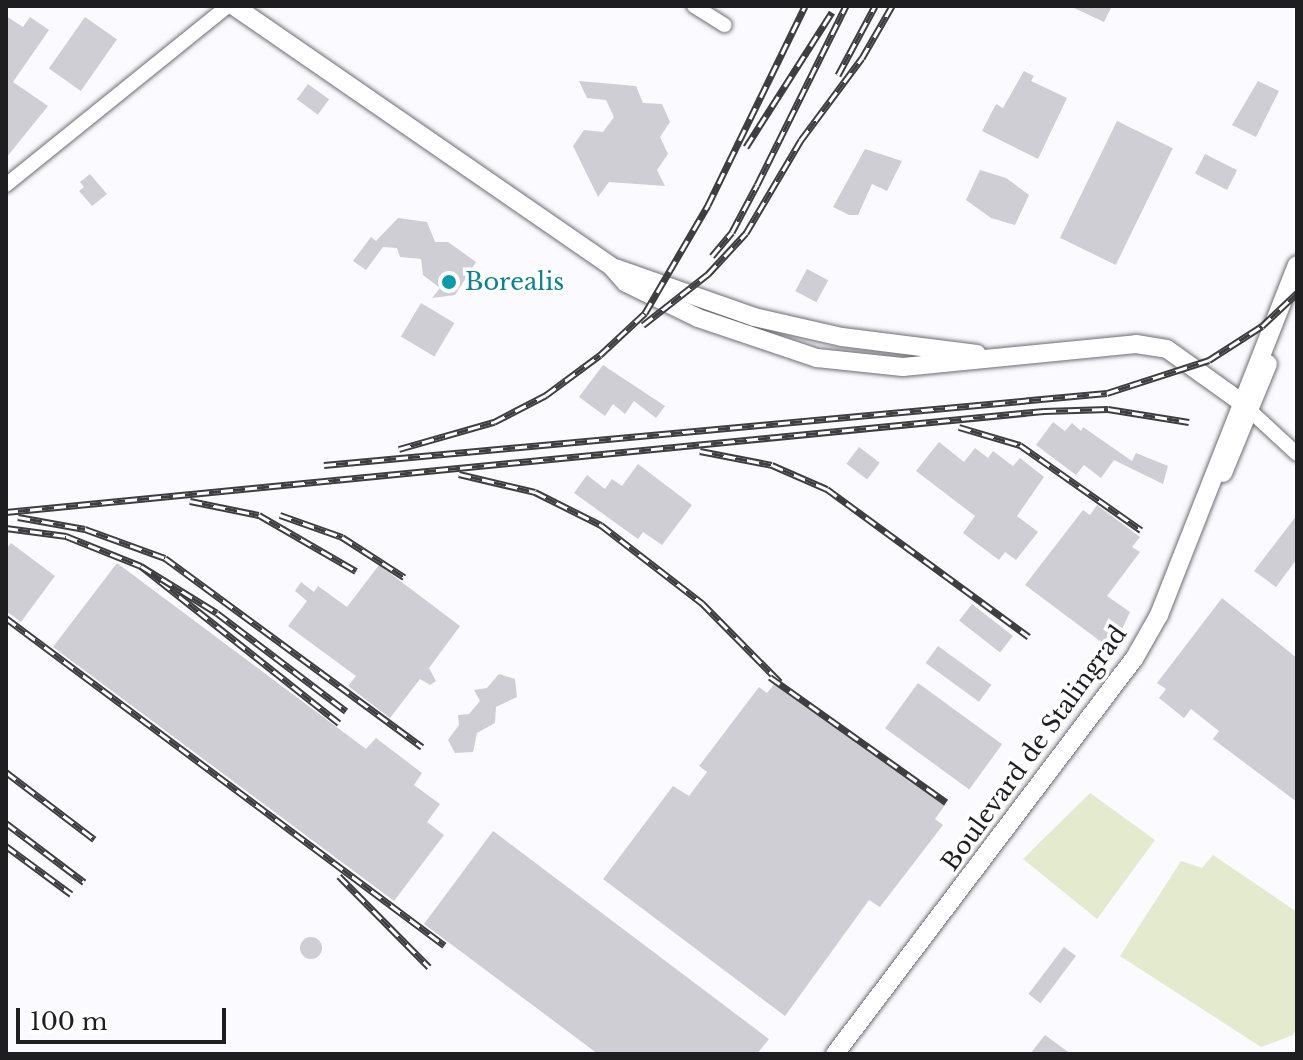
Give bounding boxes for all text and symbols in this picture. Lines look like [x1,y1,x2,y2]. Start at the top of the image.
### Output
place label: Borealis [465,268,564,296]
marker: Borealis [440,273,458,291]
street label: Boulevard de Stalingrad [935,620,1133,876]
scale bar [20,992,230,1042]
text: 100 m [30,1007,108,1036]

